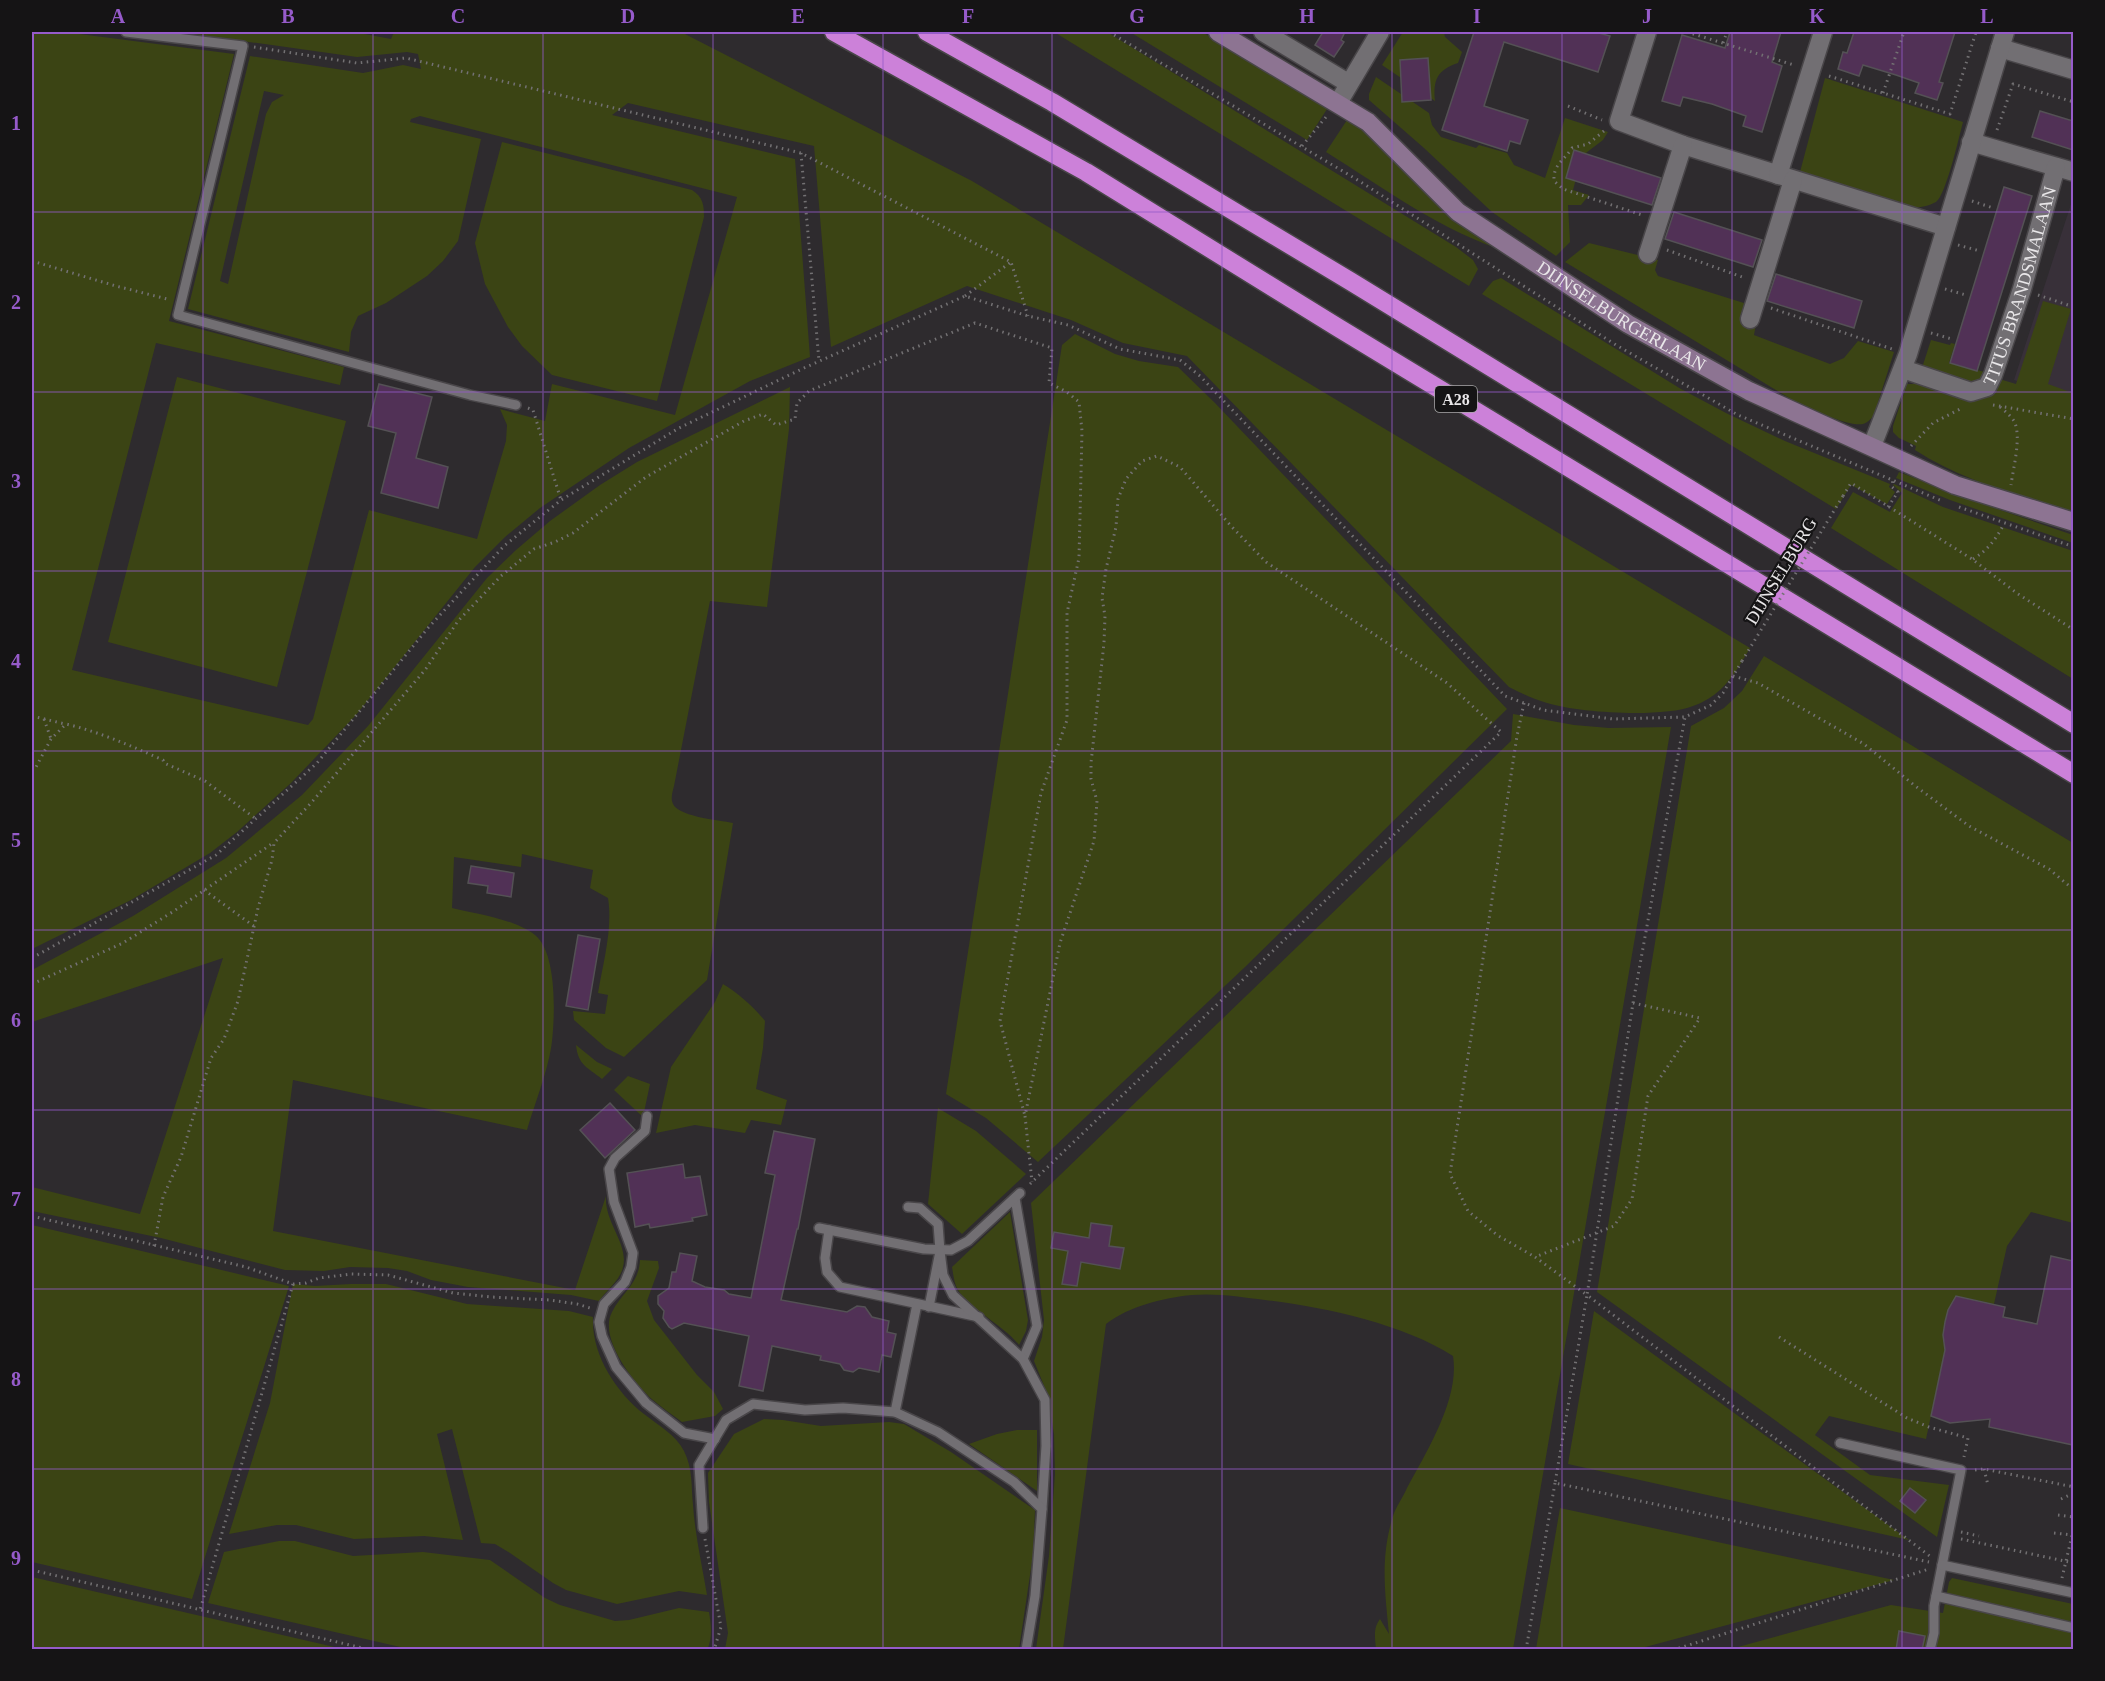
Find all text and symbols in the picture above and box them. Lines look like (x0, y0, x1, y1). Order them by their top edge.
text: A (111, 5, 126, 27)
text: B (281, 5, 295, 27)
text: C (451, 5, 465, 27)
text: D (621, 5, 635, 27)
text: E (791, 5, 805, 27)
text: F (962, 5, 974, 27)
text: G (1129, 5, 1145, 27)
text: H (1299, 5, 1315, 27)
text: I (1473, 5, 1481, 27)
text: J (1642, 5, 1652, 27)
text: K (1809, 5, 1825, 27)
text: L (1980, 5, 1994, 27)
text: 1 (11, 112, 21, 134)
street label: TITUS BRANDSMALAAN (1979, 184, 2060, 389)
street label: DIJNSELBURGERLAAN (1533, 257, 1709, 375)
text: 2 (11, 291, 21, 313)
road number: A28 (1435, 386, 1477, 412)
text: 3 (11, 470, 21, 492)
street label: DIJNSELBURG (1741, 514, 1821, 628)
text: 4 (11, 650, 21, 672)
text: 5 (11, 829, 21, 851)
text: 6 (11, 1009, 21, 1031)
text: 7 (11, 1188, 21, 1210)
text: 8 (11, 1368, 21, 1390)
text: 9 (11, 1547, 21, 1569)

